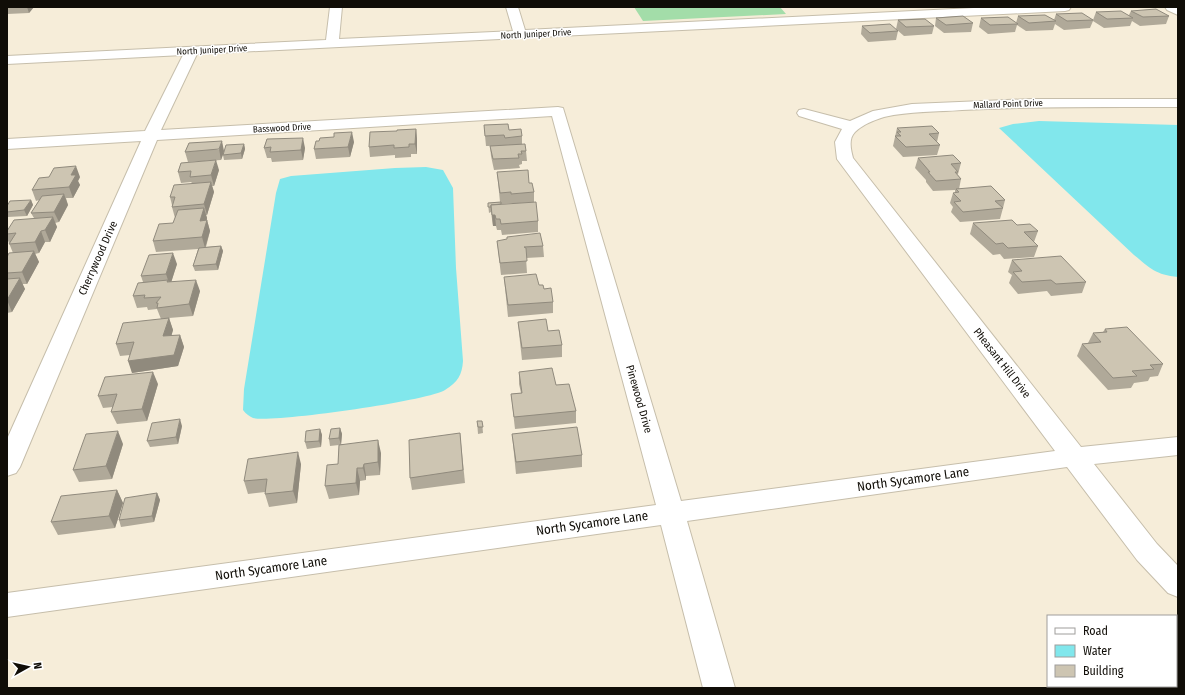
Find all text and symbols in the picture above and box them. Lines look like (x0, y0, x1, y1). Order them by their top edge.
street label: North Juniper Drive (500, 27, 572, 41)
street label: North Juniper Drive (176, 43, 248, 57)
street label: Mallard Point Drive (973, 98, 1044, 110)
street label: Basswood Drive (253, 121, 312, 135)
street label: Cherrywood Drive (76, 219, 120, 297)
street label: Pheasant Hill Drive (971, 325, 1033, 401)
street label: Pinewood Drive (623, 363, 655, 435)
street label: North Sycamore Lane (856, 464, 970, 494)
street label: North Sycamore Lane (535, 508, 649, 538)
street label: North Sycamore Lane (214, 553, 328, 583)
legend (1047, 615, 1177, 687)
text: Road (1083, 624, 1108, 638)
text: Water (1083, 644, 1112, 658)
north arrow (8, 647, 48, 687)
text: N (31, 662, 44, 670)
text: Building (1083, 664, 1124, 678)

